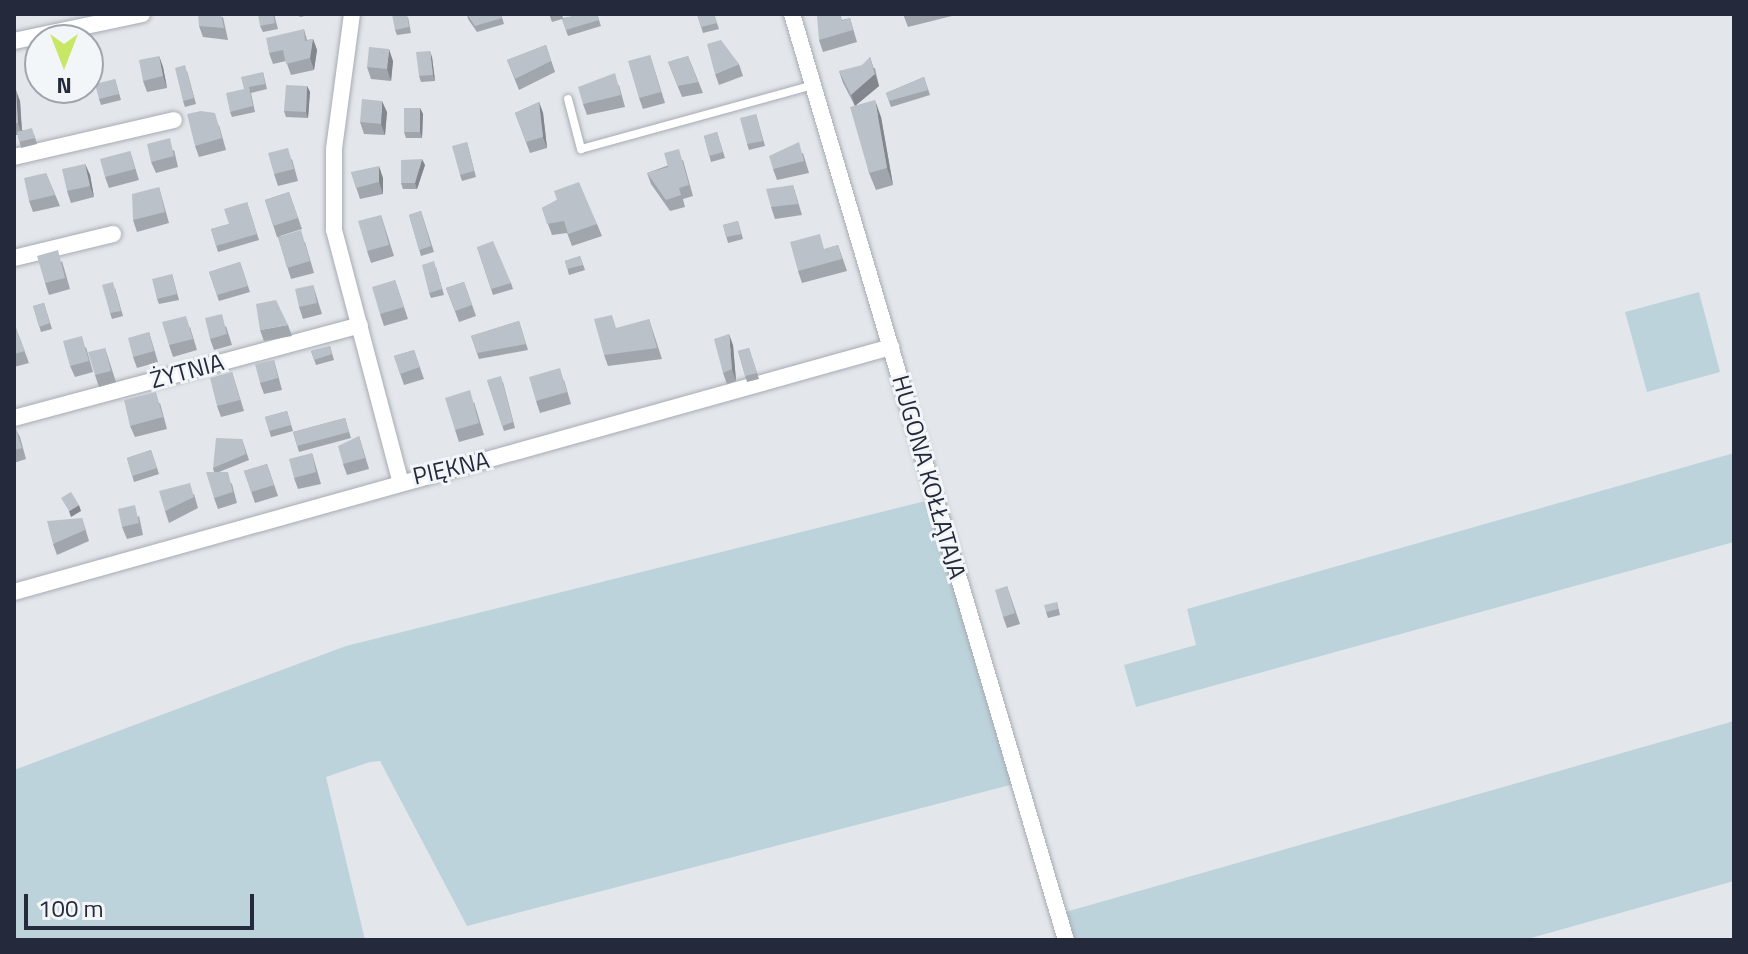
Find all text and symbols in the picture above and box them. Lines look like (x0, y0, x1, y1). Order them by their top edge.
north arrow (24, 24, 104, 104)
text: N (56, 69, 72, 103)
street label: ŻYTNIA (147, 347, 227, 395)
street label: HUGONA KOŁŁĄTAJA (886, 372, 972, 582)
street label: PIĘKNA (410, 445, 492, 491)
scale bar (28, 878, 258, 928)
text: 100 m (38, 890, 104, 926)

